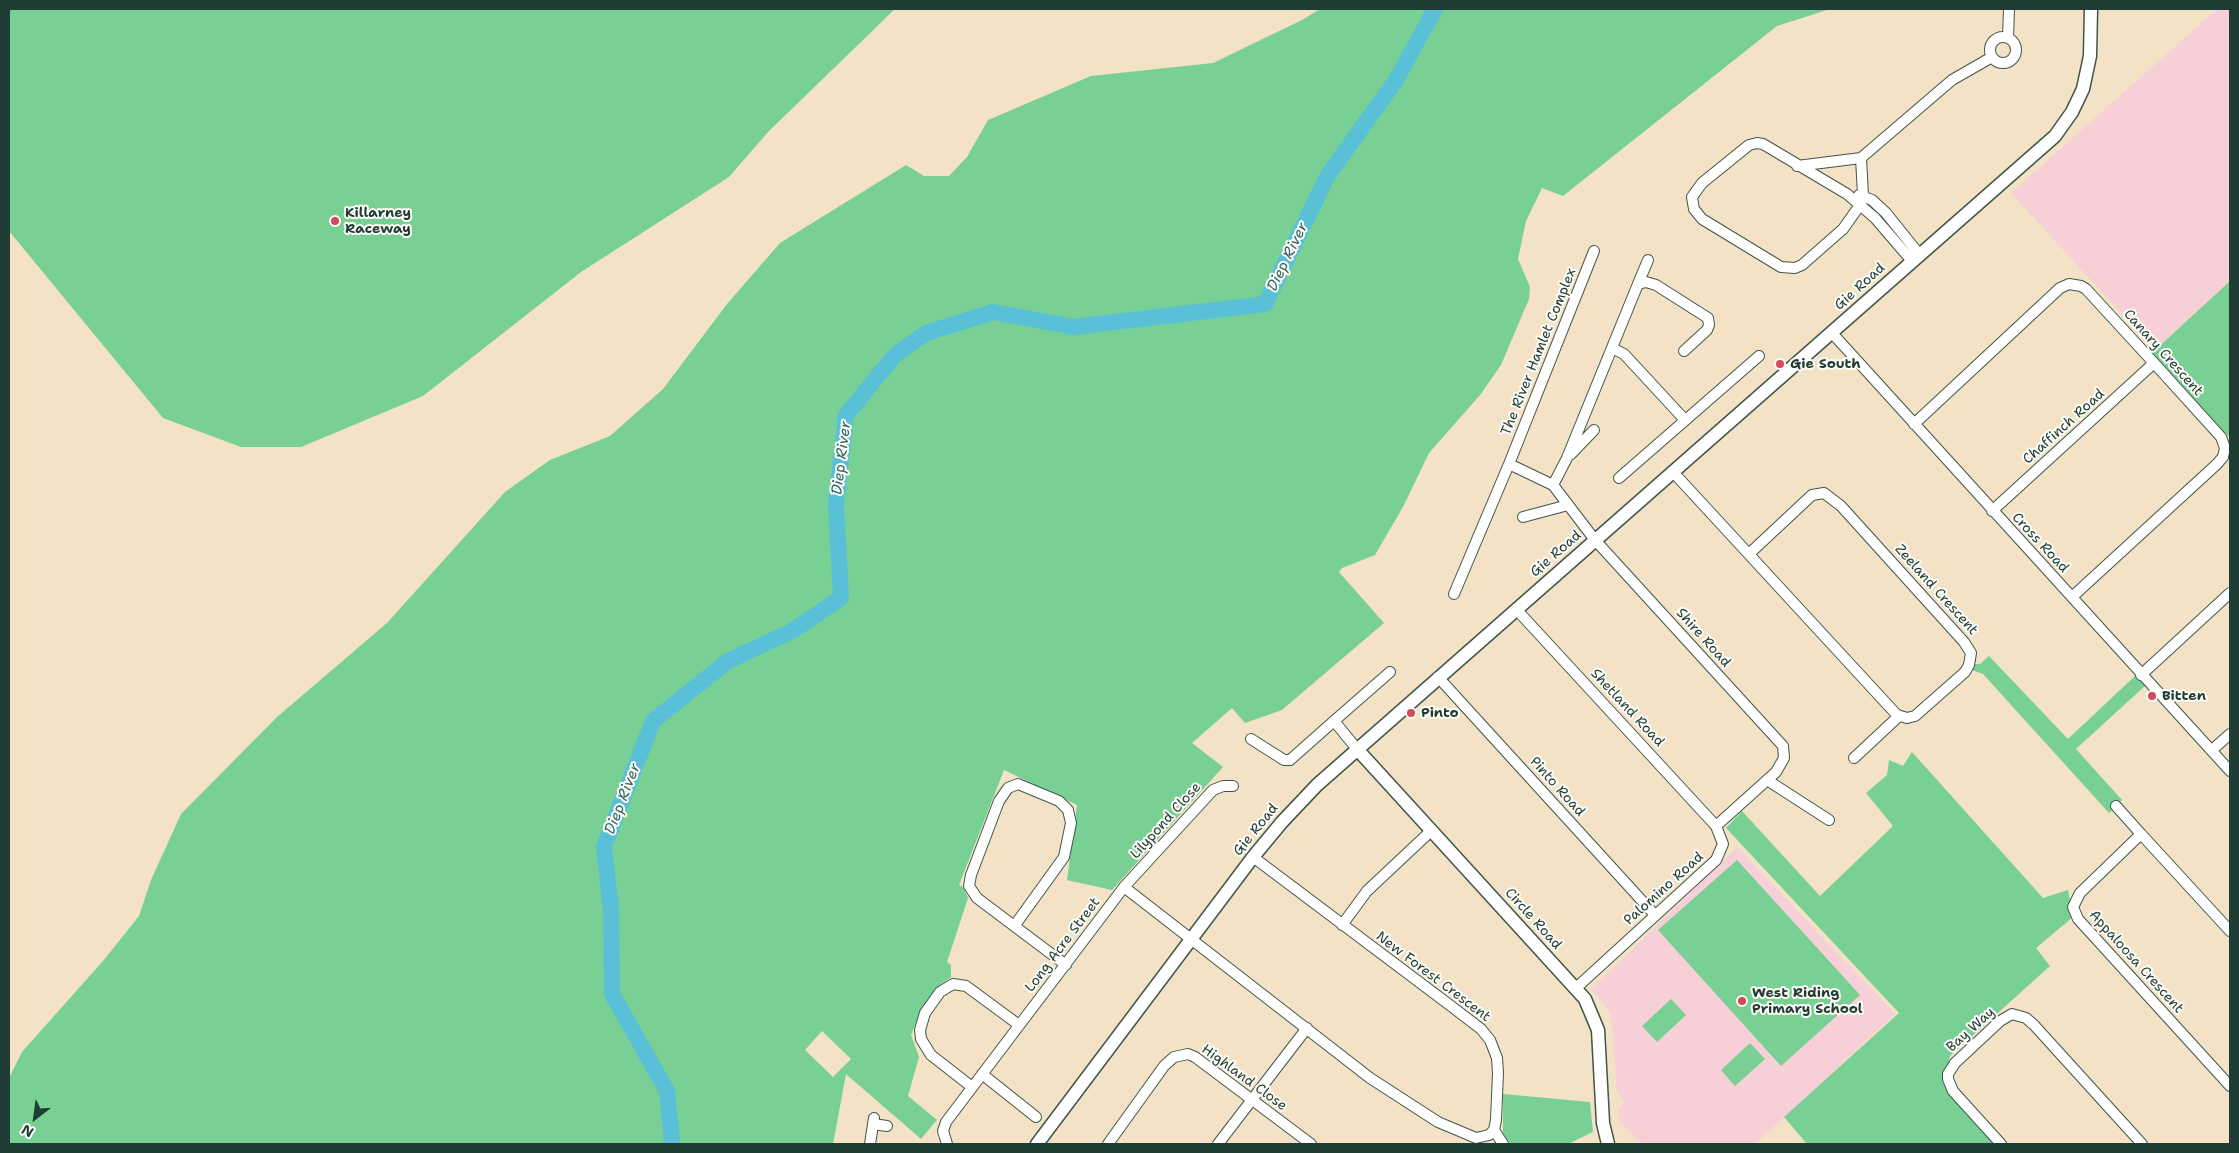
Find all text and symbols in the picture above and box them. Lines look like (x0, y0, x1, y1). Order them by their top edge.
place label: Killarney Raceway (345, 205, 411, 238)
marker: Killarney Raceway (329, 215, 341, 227)
water label: Diep River (1264, 220, 1312, 294)
street label: Gie Road (1831, 260, 1889, 314)
street label: The River Hamlet Complex (1498, 266, 1580, 438)
street label: Canary Crescent (2120, 306, 2206, 400)
place label: Gie South (1790, 356, 1861, 372)
marker: Gie South (1774, 358, 1786, 370)
street label: Chaffinch Road (2020, 386, 2108, 468)
water label: Diep River (829, 420, 855, 496)
street label: Cross Road (2008, 510, 2072, 576)
street label: Gie Road (1527, 527, 1585, 581)
street label: Zeeland Crescent (1891, 541, 1981, 639)
street label: Shire Road (1672, 605, 1734, 671)
street label: Shetland Road (1587, 666, 1667, 750)
place label: Bitten (2162, 688, 2206, 704)
marker: Bitten (2146, 690, 2158, 702)
place label: Pinto (1421, 705, 1459, 721)
marker: Pinto (1405, 707, 1417, 719)
street label: Pinto Road (1526, 754, 1588, 820)
water label: Diep River (601, 761, 645, 837)
street label: Lilypond Close (1127, 779, 1205, 863)
street label: Gie Road (1230, 801, 1282, 859)
street label: Palomino Road (1621, 849, 1707, 929)
street label: Circle Road (1501, 885, 1565, 953)
street label: Long Acre Street (1022, 894, 1104, 996)
street label: Appaloosa Crescent (2085, 907, 2187, 1017)
street label: New Forest Crescent (1372, 928, 1494, 1026)
place label: West Riding Primary School (1752, 985, 1863, 1018)
marker: West Riding Primary School (1736, 995, 1748, 1007)
street label: Bay Way (1944, 1004, 1998, 1056)
street label: Highland Close (1198, 1041, 1290, 1115)
north arrow (10, 1093, 60, 1143)
text: N (18, 1120, 37, 1142)

